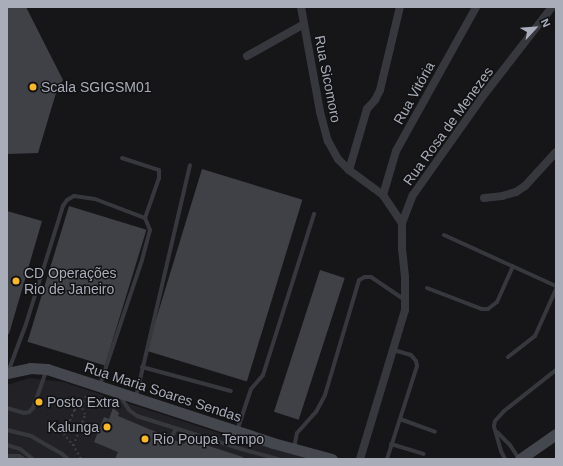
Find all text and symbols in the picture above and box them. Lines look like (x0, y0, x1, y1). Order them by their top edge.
north arrow (515, 8, 555, 48)
text: N (539, 17, 553, 29)
street label: Rua Sicomoro (311, 34, 345, 124)
street label: Rua Vitória (390, 59, 438, 127)
street label: Rua Rosa de Menezes (399, 63, 497, 189)
place label: Scala SGIGSM01 (41, 79, 151, 95)
marker: Scala SGIGSM01 (28, 82, 38, 92)
place label: CD Operações Rio de Janeiro (24, 265, 117, 298)
marker: CD Operações Rio de Janeiro (11, 276, 21, 286)
street label: Rua Maria Soares Sendas (82, 359, 244, 425)
place label: Posto Extra (47, 394, 119, 410)
marker: Posto Extra (34, 397, 44, 407)
place label: Kalunga (48, 419, 99, 435)
marker: Kalunga (102, 422, 112, 432)
place label: Rio Poupa Tempo (153, 431, 264, 447)
marker: Rio Poupa Tempo (140, 434, 150, 444)

